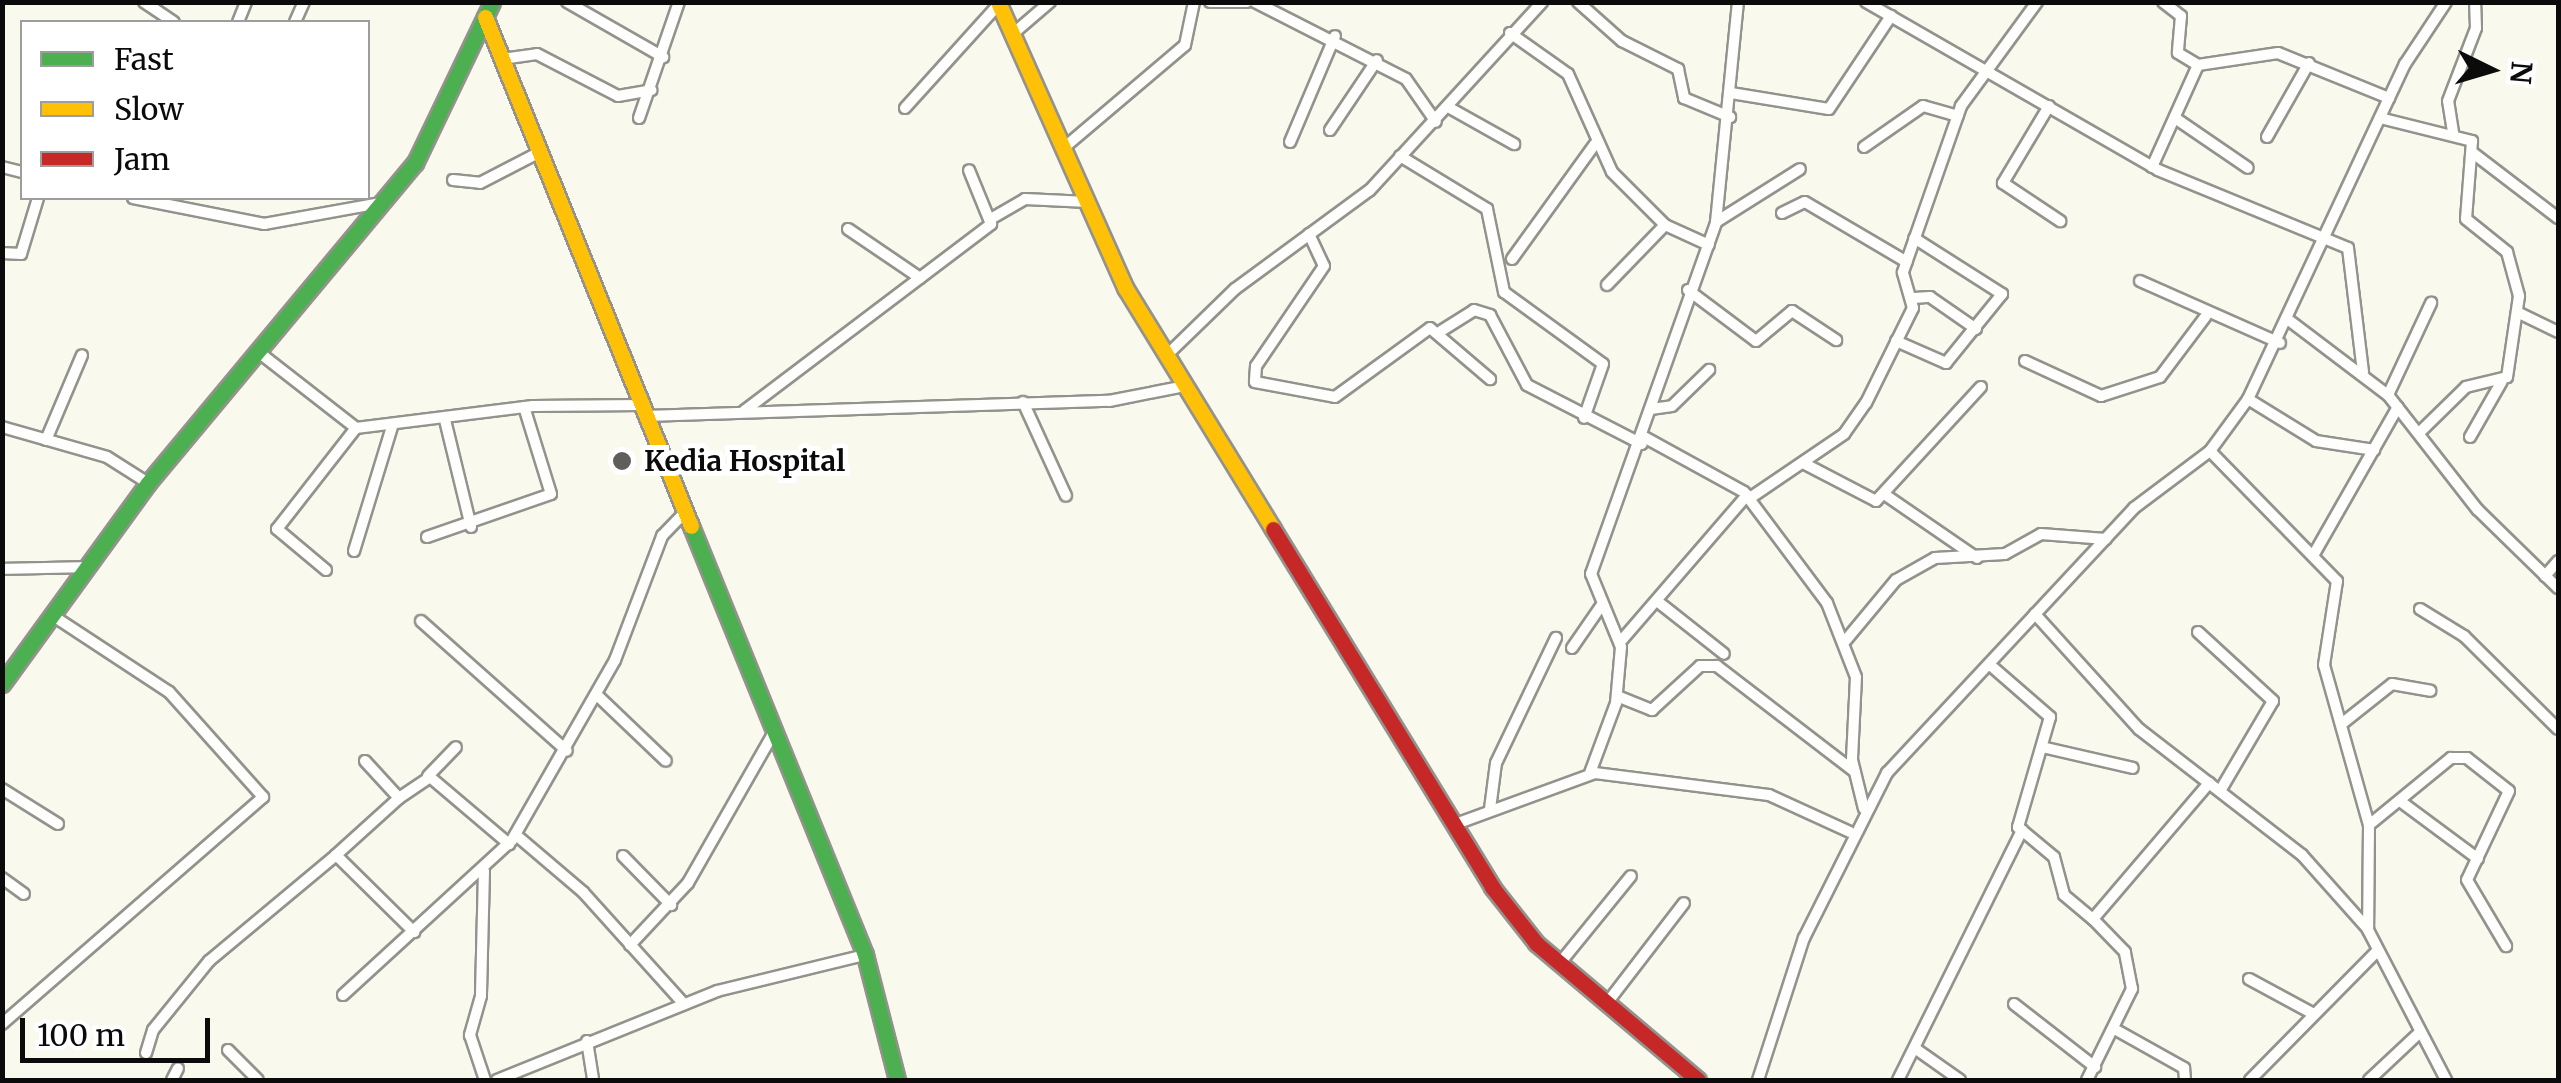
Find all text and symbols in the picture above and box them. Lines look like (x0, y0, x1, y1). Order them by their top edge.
legend (20, 20, 370, 200)
north arrow (2441, 20, 2541, 120)
text: Fast (114, 40, 174, 78)
text: N (2502, 60, 2540, 85)
text: Slow (114, 90, 184, 128)
text: Jam (114, 140, 170, 178)
place label: Kedia Hospital (644, 444, 845, 478)
marker: Kedia Hospital (609, 448, 635, 474)
scale bar (25, 998, 215, 1060)
text: 100 m (37, 1016, 125, 1054)

